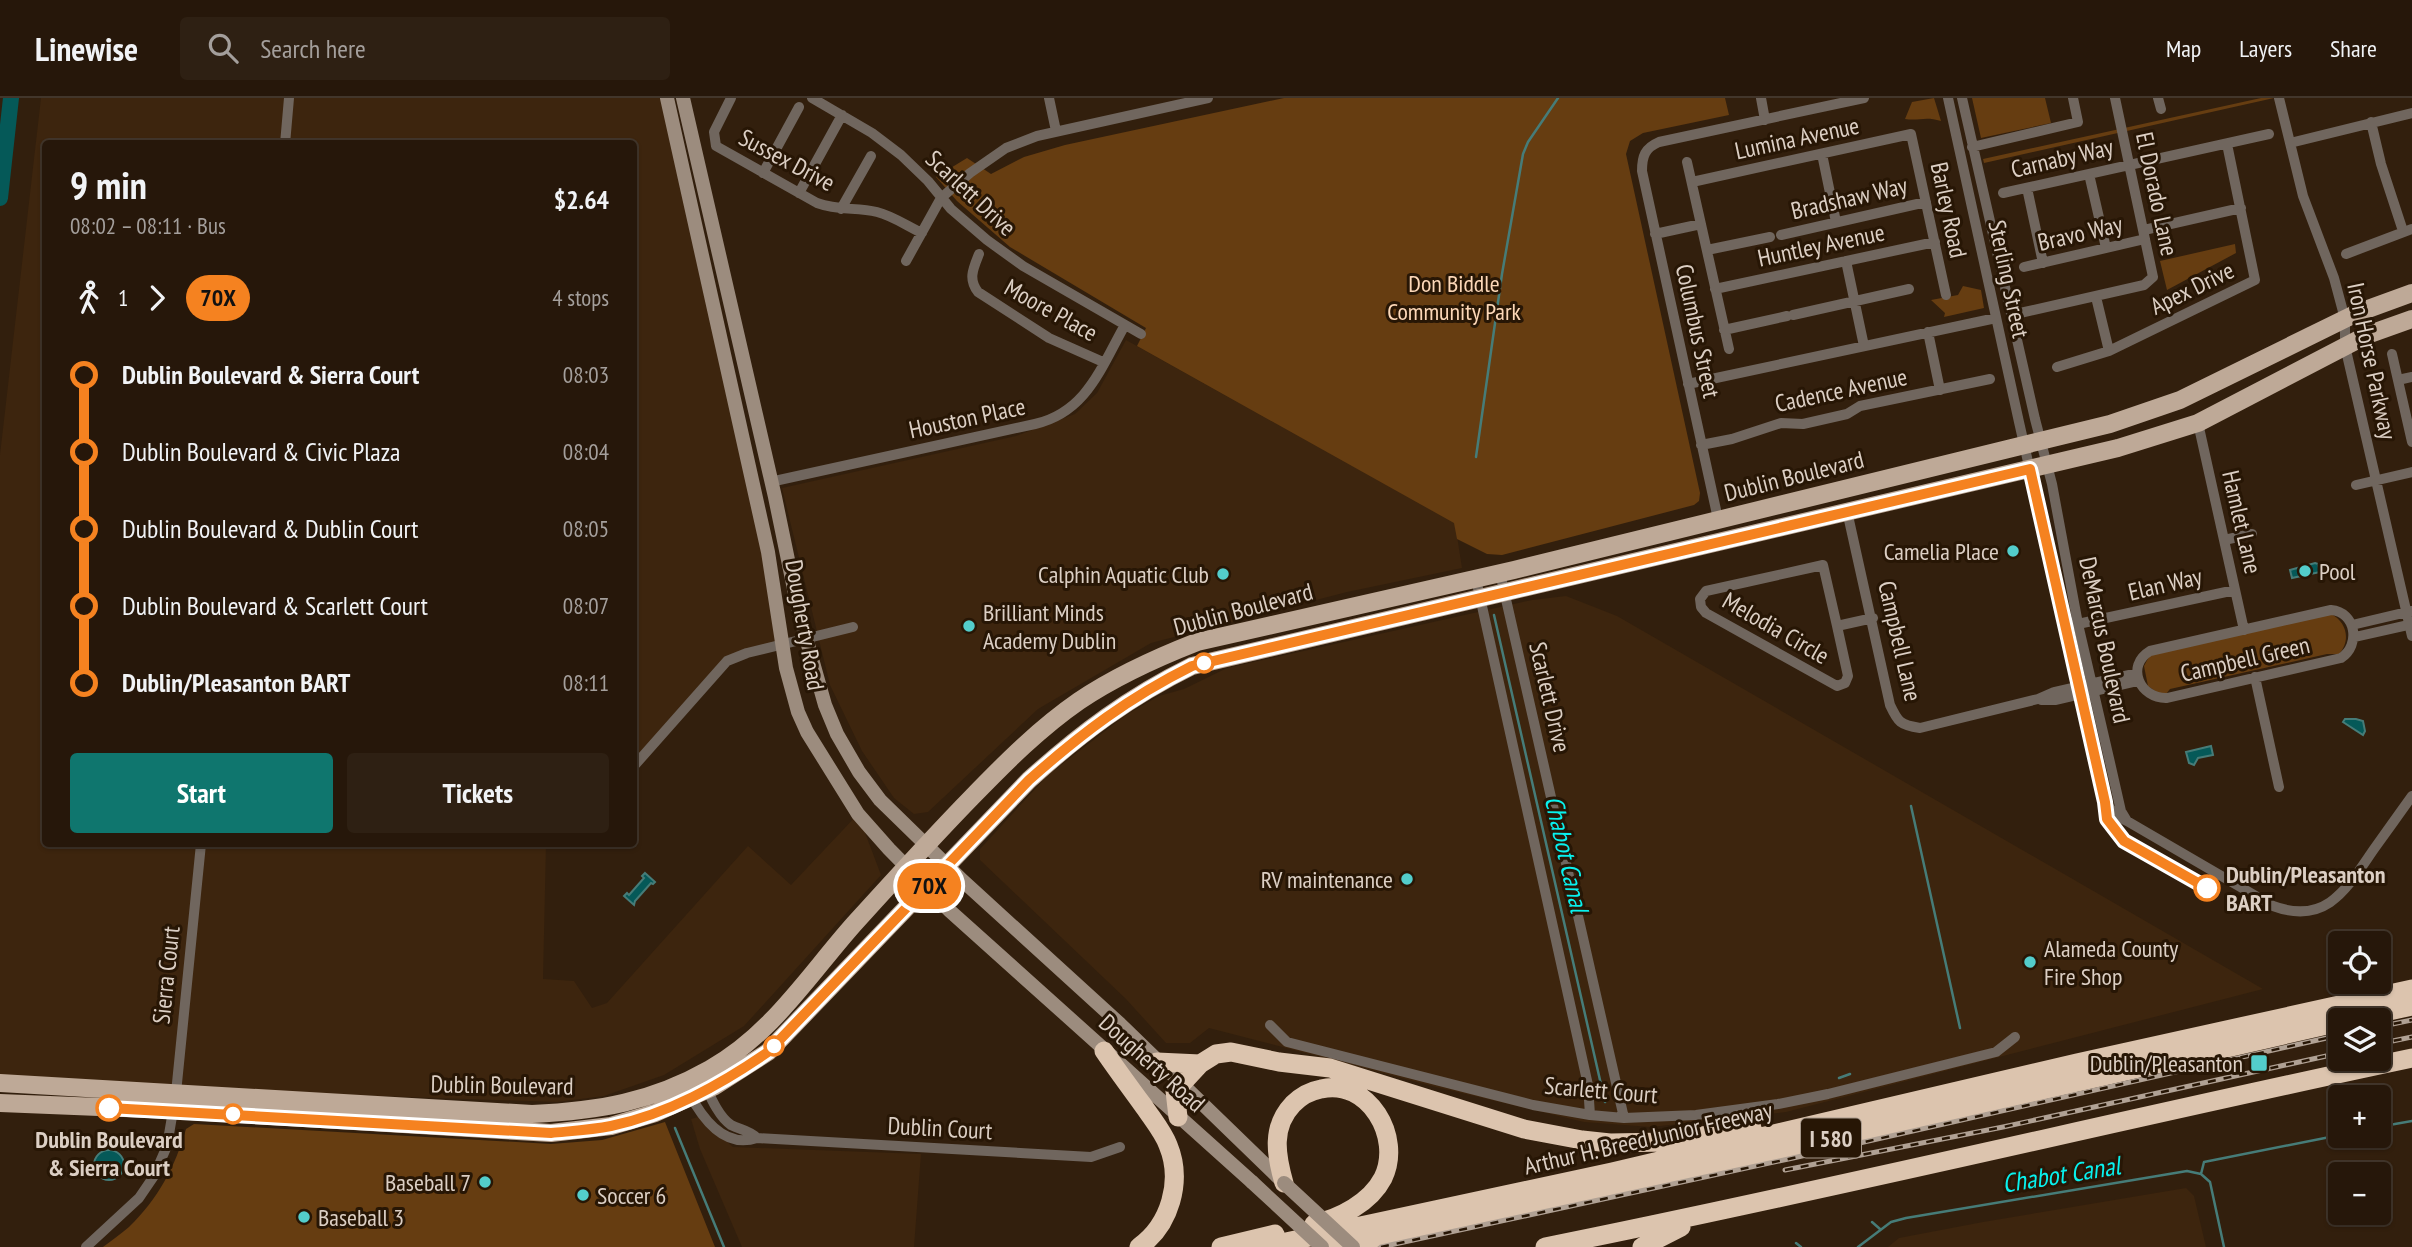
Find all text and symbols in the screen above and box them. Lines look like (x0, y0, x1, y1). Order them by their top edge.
search box (180, 17, 670, 80)
text: Linewise (35, 27, 138, 70)
icon: search (204, 29, 242, 67)
text: Search here (260, 32, 366, 65)
text: Map (2166, 33, 2201, 64)
text: Layers (2239, 33, 2292, 64)
text: Share (2330, 33, 2377, 64)
street label: Lumina Avenue (1732, 110, 1862, 166)
street label: Sussex Drive (734, 122, 840, 198)
street label: El Dorado Lane (2129, 129, 2185, 259)
street label: Carnaby Way (2008, 131, 2116, 185)
street label: Scarlett Drive (919, 143, 1023, 243)
street label: Barley Road (1924, 159, 1974, 261)
text: 9 min (70, 160, 147, 209)
street label: Bradshaw Way (1788, 170, 1910, 226)
text: $2.64 (554, 183, 609, 216)
street label: Bravo Way (2035, 208, 2125, 258)
text: 08:02 – 08:11 · Bus (70, 211, 226, 240)
street label: Huntley Avenue (1755, 216, 1887, 274)
street label: Sterling Street (1981, 217, 2037, 341)
street label: Apex Drive (2145, 254, 2239, 322)
street label: Columbus Street (1669, 261, 1727, 401)
park label: Don Biddle Community Park (1387, 268, 1521, 327)
street label: Moore Place (999, 272, 1103, 348)
icon: walk (70, 279, 108, 317)
icon: forward (138, 279, 176, 317)
street label: Iron Horse Parkway (2340, 280, 2404, 442)
text: 70X (200, 282, 236, 313)
text: 1 (118, 283, 128, 312)
text: 4 stops (552, 283, 609, 312)
text: Dublin Boulevard & Sierra Court (122, 358, 419, 391)
text: 08:03 (563, 360, 609, 389)
street label: Cadence Avenue (1772, 361, 1910, 419)
street label: Houston Place (906, 391, 1028, 445)
text: Dublin Boulevard & Civic Plaza (122, 435, 400, 468)
text: 08:04 (563, 437, 609, 466)
street label: Dublin Boulevard (1721, 444, 1867, 508)
street label: Hamlet Lane (2215, 467, 2269, 577)
text: Dublin Boulevard & Dublin Court (122, 512, 418, 545)
text: 08:05 (563, 514, 609, 543)
place label: Camelia Place (1884, 536, 1999, 567)
marker: Camelia Place (2005, 543, 2021, 559)
street label: DeMarcus Boulevard (2072, 554, 2138, 726)
place label: Pool (2319, 556, 2356, 587)
street label: Dougherty Road (778, 557, 832, 693)
place label: Calphin Aquatic Club (1038, 559, 1209, 590)
street label: Elan Way (2125, 560, 2205, 608)
marker: Pool (2297, 563, 2313, 579)
marker: Calphin Aquatic Club (1215, 566, 1231, 582)
street label: Dublin Boulevard (1170, 576, 1316, 642)
street label: Campbell Lane (1871, 578, 1929, 704)
street label: Melodia Circle (1717, 585, 1835, 671)
text: Dublin Boulevard & Scarlett Court (122, 589, 428, 622)
text: 08:07 (563, 591, 609, 620)
place label: Brilliant Minds Academy Dublin (983, 597, 1116, 656)
marker: Brilliant Minds Academy Dublin (961, 618, 977, 634)
street label: Campbell Green (2177, 629, 2313, 689)
street label: Scarlett Drive (1522, 639, 1578, 755)
unlabelled marker (1194, 653, 1214, 673)
text: Dublin/Pleasanton BART (122, 666, 350, 699)
text: 08:11 (563, 668, 609, 697)
button: Start (70, 753, 333, 833)
button: Tickets (347, 753, 609, 833)
water label: Chabot Canal (1538, 792, 1597, 918)
place label: Dublin/Pleasanton BART (2226, 859, 2386, 918)
line badge: 70X (889, 863, 969, 909)
place label: RV maintenance (1261, 864, 1393, 895)
text: 70X (911, 870, 947, 901)
marker: RV maintenance (1399, 871, 1415, 887)
marker: Dublin/Pleasanton BART (2194, 875, 2220, 901)
street label: Sierra Court (145, 924, 187, 1025)
map controls (2328, 931, 2391, 1225)
button: locate (2328, 931, 2391, 994)
place label: Alameda County Fire Shop (2044, 933, 2178, 992)
marker: Alameda County Fire Shop (2022, 954, 2038, 970)
street label: Dougherty Road (1093, 1007, 1211, 1119)
button: layers (2328, 1008, 2391, 1071)
unlabelled marker (764, 1036, 784, 1056)
place label: Dublin/Pleasanton (2090, 1048, 2243, 1079)
marker: Dublin/Pleasanton (2249, 1053, 2269, 1073)
street label: Dublin Boulevard (430, 1068, 574, 1102)
street label: Scarlett Court (1543, 1070, 1659, 1110)
button: + (2328, 1085, 2391, 1148)
street label: Arthur H. Breed Junior Freeway (1521, 1094, 1775, 1182)
marker: Dublin Boulevard & Sierra Court (96, 1095, 122, 1121)
unlabelled marker (223, 1104, 243, 1124)
street label: Dublin Court (887, 1110, 993, 1146)
road number: I 580 (1801, 1119, 1861, 1158)
place label: Dublin Boulevard & Sierra Court (35, 1124, 183, 1183)
water label: Chabot Canal (2000, 1148, 2125, 1200)
button: − (2328, 1162, 2391, 1225)
place label: Baseball 7 (385, 1167, 471, 1198)
marker: Baseball 7 (477, 1174, 493, 1190)
place label: Soccer 6 (597, 1180, 666, 1211)
marker: Soccer 6 (575, 1187, 591, 1203)
place label: Baseball 3 (318, 1202, 404, 1233)
marker: Baseball 3 (296, 1209, 312, 1225)

